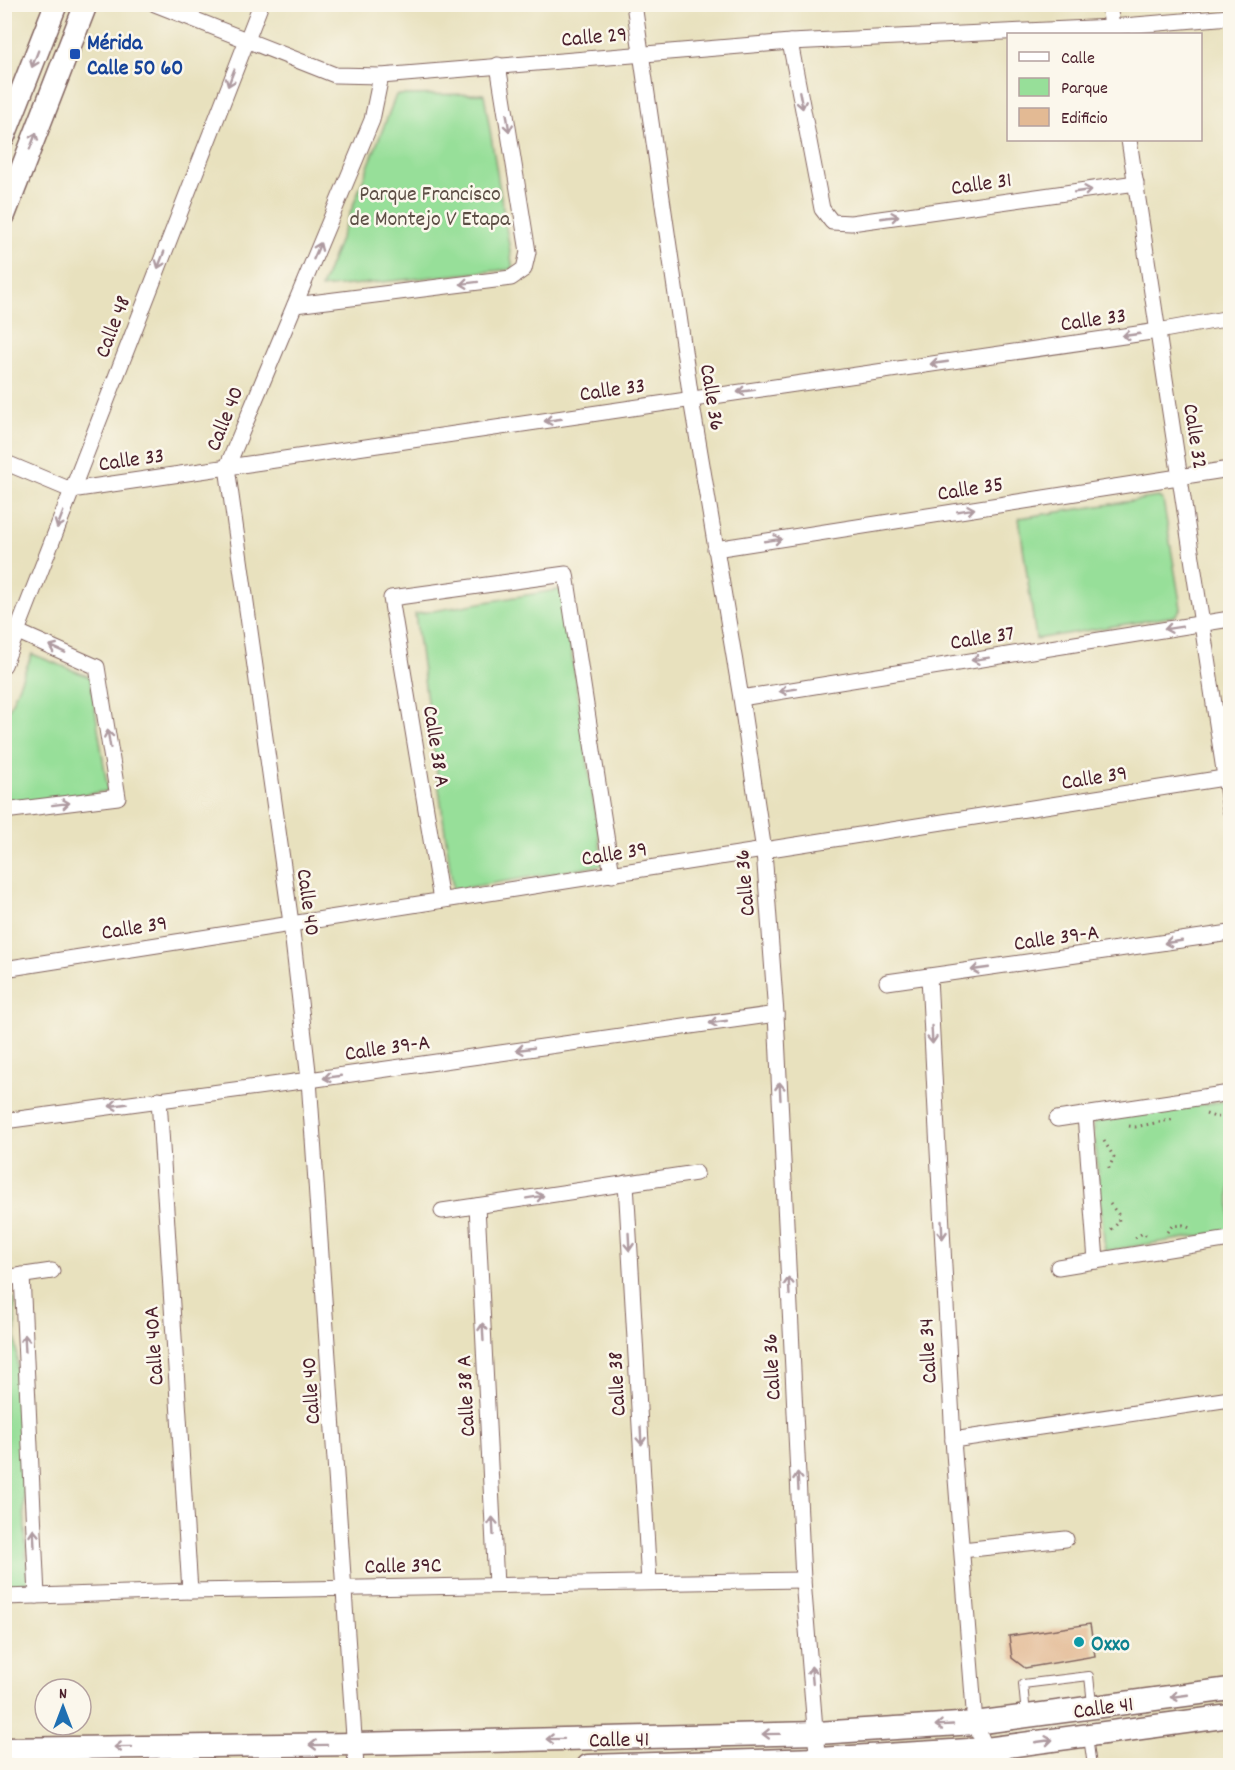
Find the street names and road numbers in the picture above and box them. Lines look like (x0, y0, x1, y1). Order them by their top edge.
street label: Calle 29 (560, 20, 629, 57)
street label: Calle 31 (949, 166, 1014, 205)
street label: Calle 48 (88, 292, 140, 363)
street label: Calle 33 (1059, 302, 1128, 341)
street label: Calle 36 (690, 362, 731, 433)
street label: Calle 33 (578, 372, 647, 411)
street label: Calle 40 (199, 382, 253, 456)
street label: Calle 32 (1173, 402, 1214, 471)
street label: Calle 33 (97, 442, 166, 481)
street label: Calle 35 (935, 470, 1006, 511)
street label: Calle 37 (948, 619, 1017, 660)
street label: Calle 38 A (413, 704, 456, 789)
street label: Calle 39 (1059, 759, 1130, 800)
street label: Calle 39 (579, 835, 650, 876)
street label: Calle 36 (728, 848, 765, 917)
street label: Calle 40 (286, 867, 327, 938)
street label: Calle 39 (99, 909, 170, 950)
street label: Calle 39-A (1012, 918, 1101, 961)
street label: Calle 39-A (343, 1028, 432, 1071)
street label: Calle 40A (137, 1305, 174, 1386)
street label: Calle 34 (912, 1317, 947, 1384)
street label: Calle 36 (756, 1333, 791, 1401)
street label: Calle 38 (601, 1351, 636, 1417)
street label: Calle 38 A (450, 1354, 485, 1438)
street label: Calle 40 (295, 1356, 330, 1426)
street label: Calle 39C (364, 1551, 442, 1584)
street label: Calle 41 (1071, 1690, 1136, 1729)
street label: Calle 41 (589, 1725, 649, 1758)

